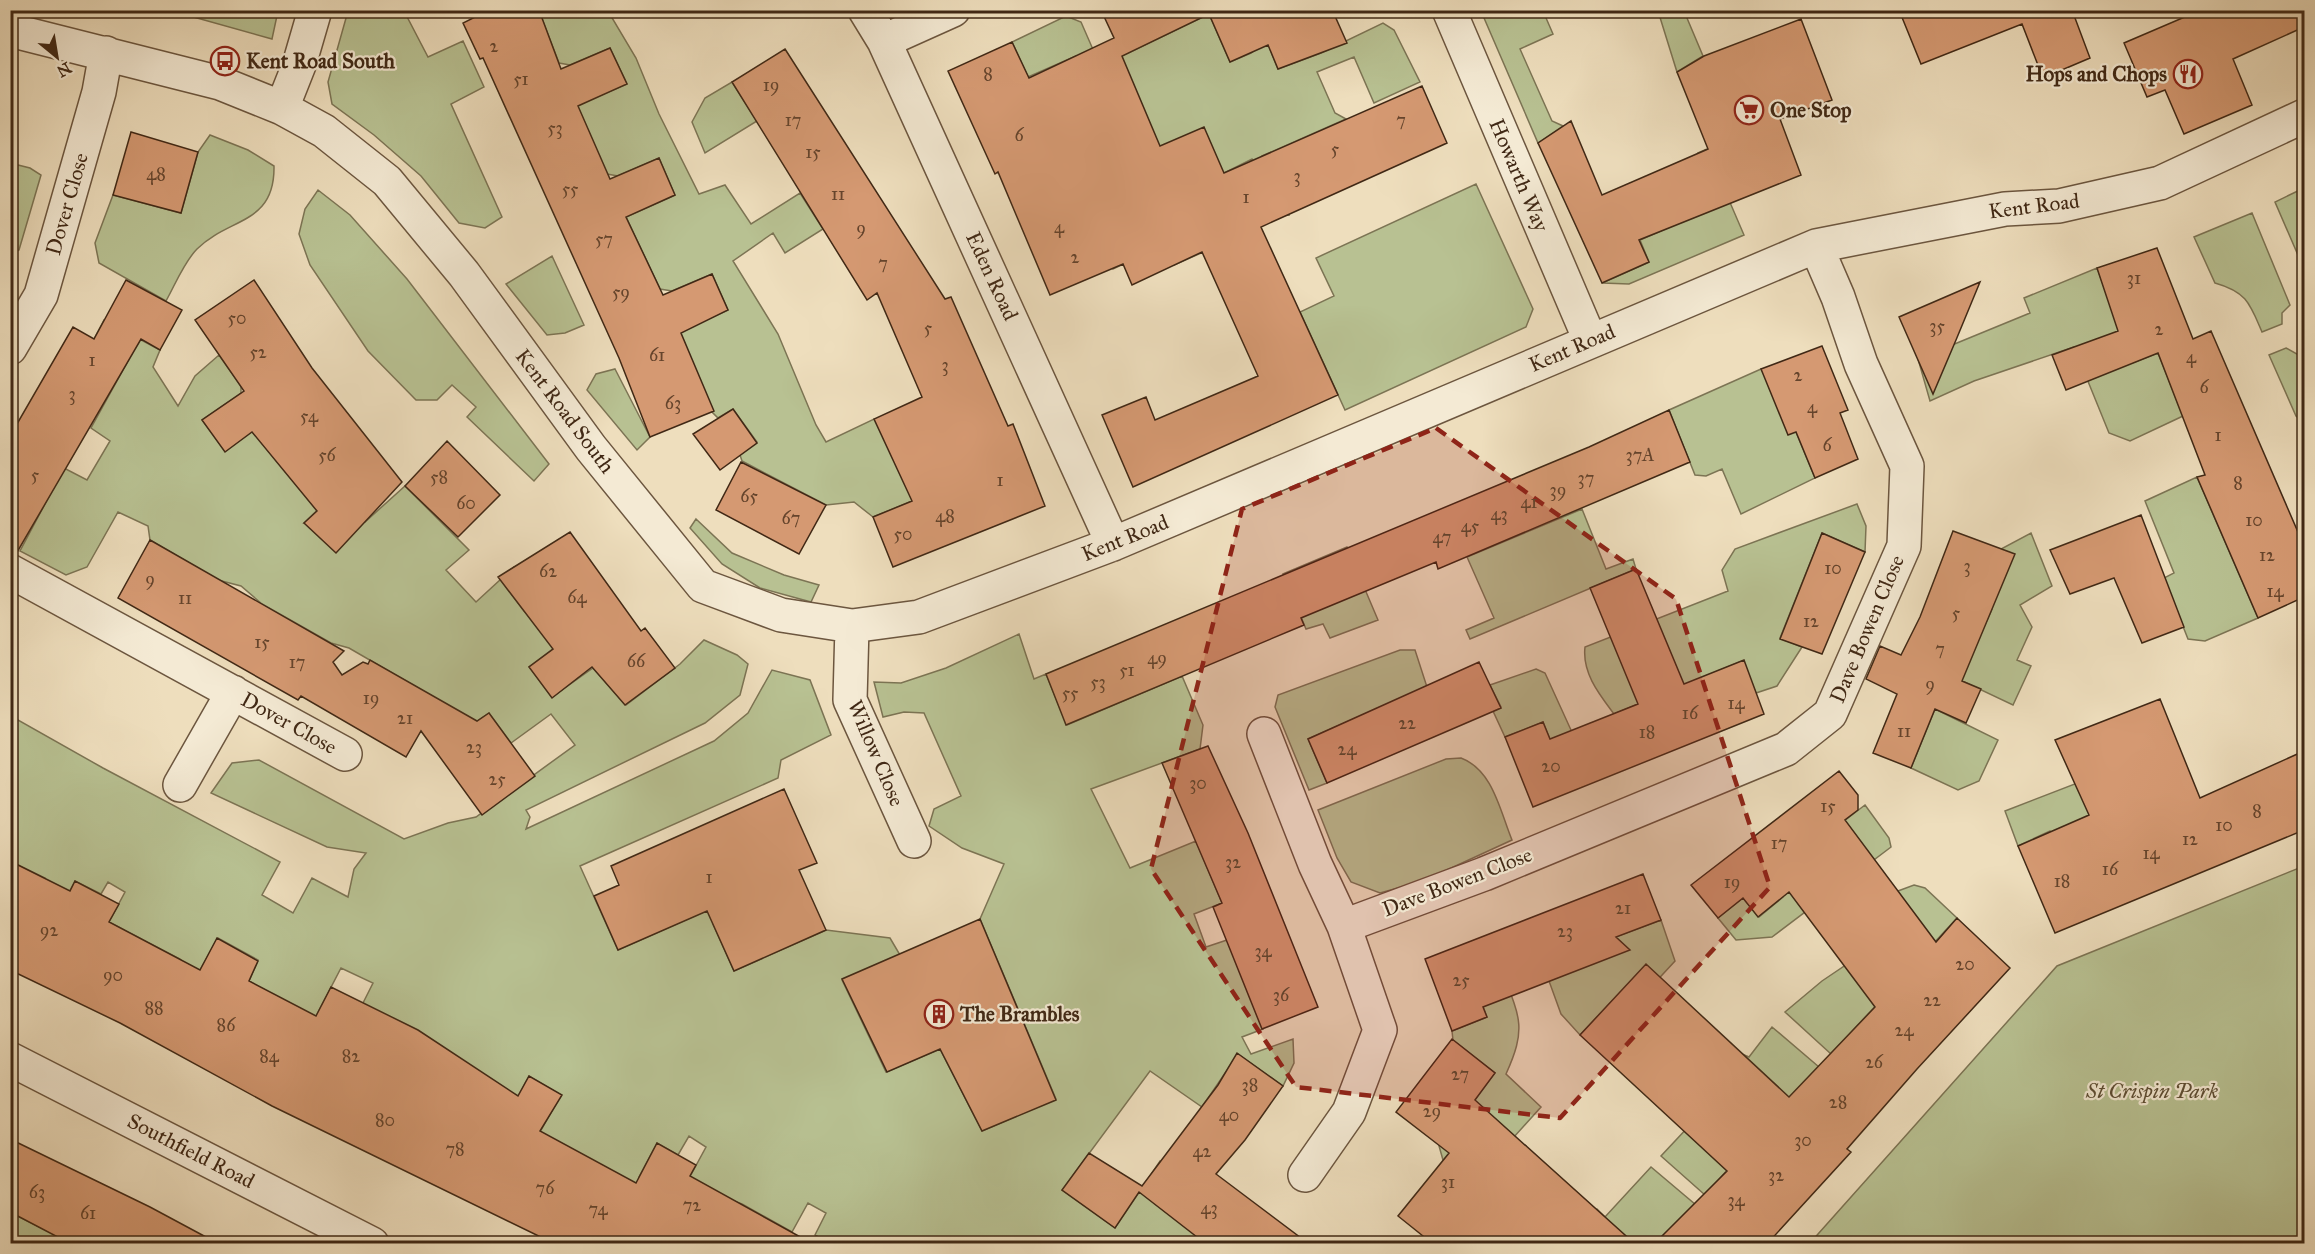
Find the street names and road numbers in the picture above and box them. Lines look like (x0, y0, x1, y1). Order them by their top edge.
street label: Howarth Way (1484, 115, 1555, 236)
street label: Dover Close (40, 150, 94, 258)
street label: Kent Road (1987, 187, 2081, 224)
street label: Eden Road (960, 227, 1024, 325)
street label: Kent Road (1525, 318, 1620, 378)
street label: Kent Road South (510, 344, 620, 479)
street label: Kent Road (1078, 509, 1173, 567)
street label: Dave Bowen Close (1824, 551, 1910, 707)
street label: Dover Close (237, 686, 342, 760)
street label: Willow Close (842, 696, 910, 810)
street label: Dave Bowen Close (1379, 841, 1536, 922)
street label: Southfield Road (123, 1108, 259, 1194)

